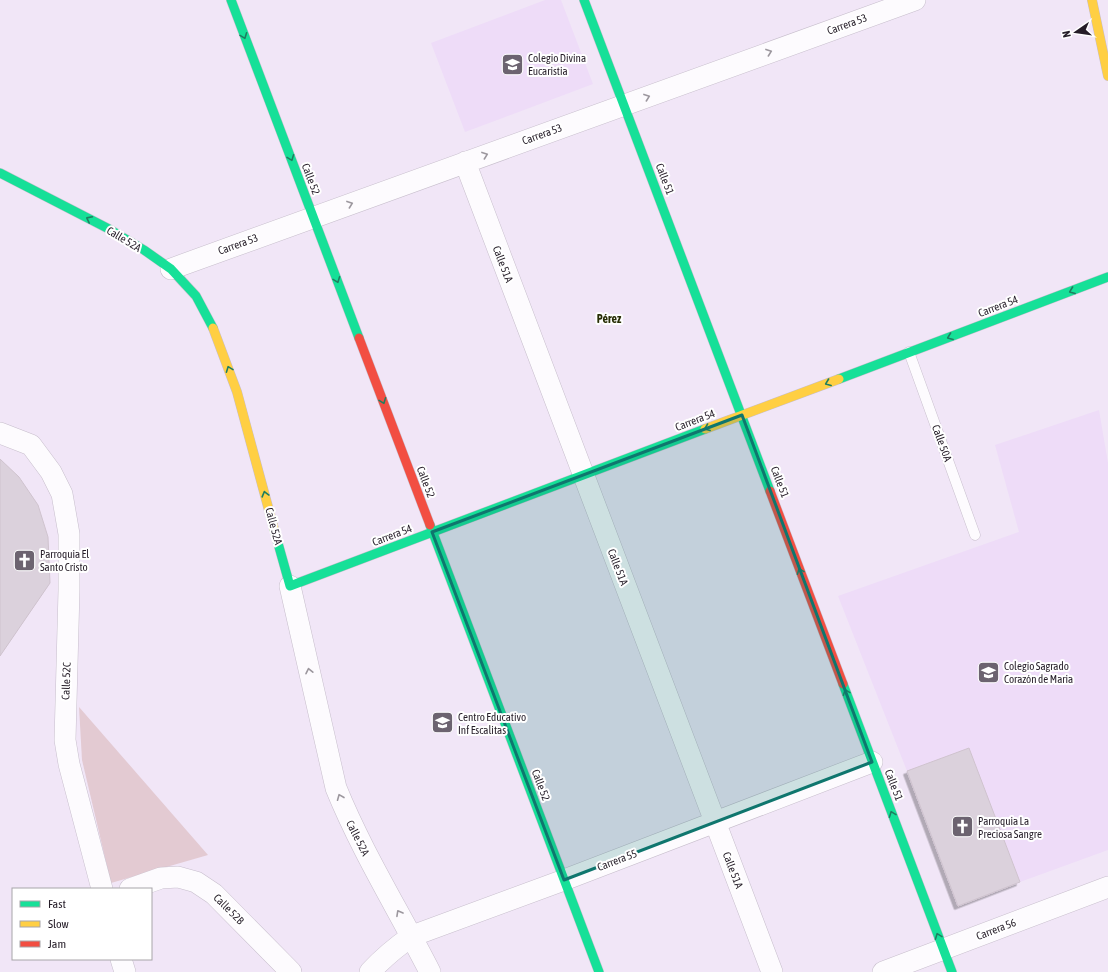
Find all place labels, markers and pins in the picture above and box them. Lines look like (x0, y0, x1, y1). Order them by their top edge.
school or university icon: Colegio Divina Eucaristia (499, 51, 525, 77)
place label: Colegio Divina Eucaristia (528, 52, 586, 77)
church icon: Parroquia El Santo Cristo (11, 547, 37, 573)
place label: Parroquia El Santo Cristo (40, 548, 89, 573)
school or university icon: Colegio Sagrado Corazón de Maria (975, 659, 1001, 685)
place label: Colegio Sagrado Corazón de Maria (1004, 660, 1073, 685)
school or university icon: Centro Educativo Inf Escalitas (430, 710, 456, 736)
place label: Centro Educativo Inf Escalitas (458, 711, 526, 736)
church icon: Parroquia La Preciosa Sangre (950, 814, 976, 840)
place label: Parroquia La Preciosa Sangre (978, 815, 1042, 840)

